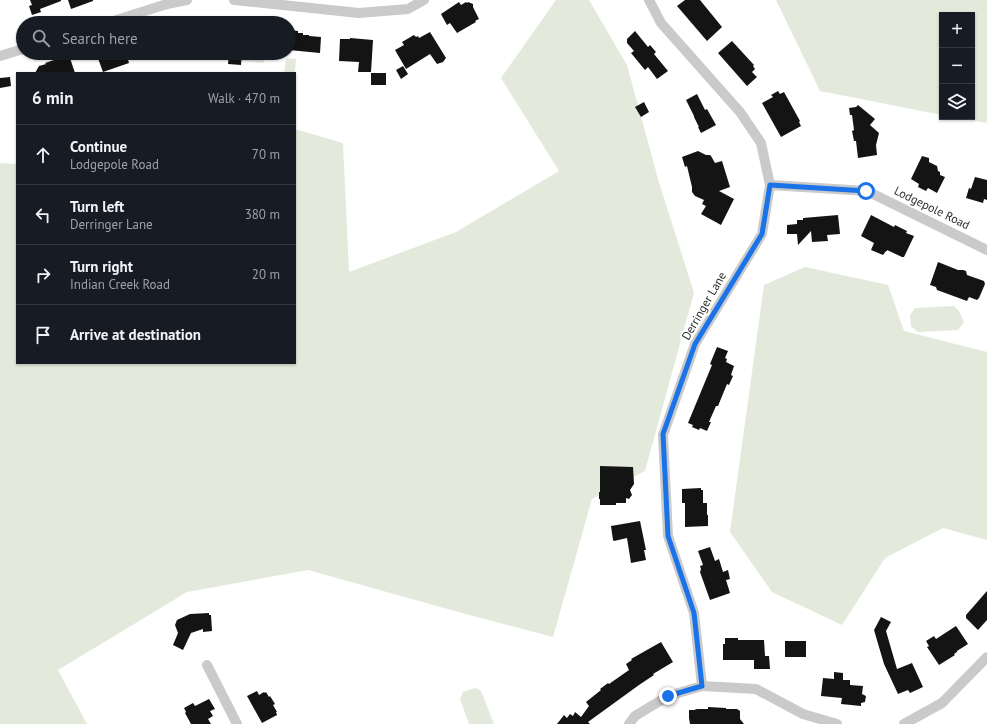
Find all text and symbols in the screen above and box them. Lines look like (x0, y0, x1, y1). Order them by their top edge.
map controls (939, 12, 975, 120)
button: + (939, 12, 975, 48)
search box (16, 16, 296, 60)
icon: search (30, 27, 52, 49)
text: Search here (62, 29, 138, 48)
button: − (939, 48, 975, 84)
button: layers (939, 84, 975, 120)
text: 6 min (32, 87, 73, 109)
text: Walk · 470 m (208, 90, 280, 107)
text: Continue (70, 137, 127, 156)
icon: ahead (32, 144, 54, 166)
text: 70 m (252, 146, 280, 163)
text: Lodgepole Road (70, 156, 159, 173)
route start (857, 182, 875, 200)
street label: Lodgepole Road (892, 183, 972, 232)
text: Turn left (70, 197, 124, 216)
icon: left (32, 204, 54, 226)
text: 380 m (245, 206, 280, 223)
text: Derringer Lane (70, 216, 153, 233)
text: Turn right (70, 257, 133, 276)
icon: right (32, 264, 54, 286)
text: 20 m (252, 266, 280, 283)
street label: Derringer Lane (678, 269, 729, 343)
text: Indian Creek Road (70, 276, 170, 293)
icon: arrive (32, 324, 54, 346)
text: Arrive at destination (70, 325, 201, 344)
route end (659, 687, 677, 705)

